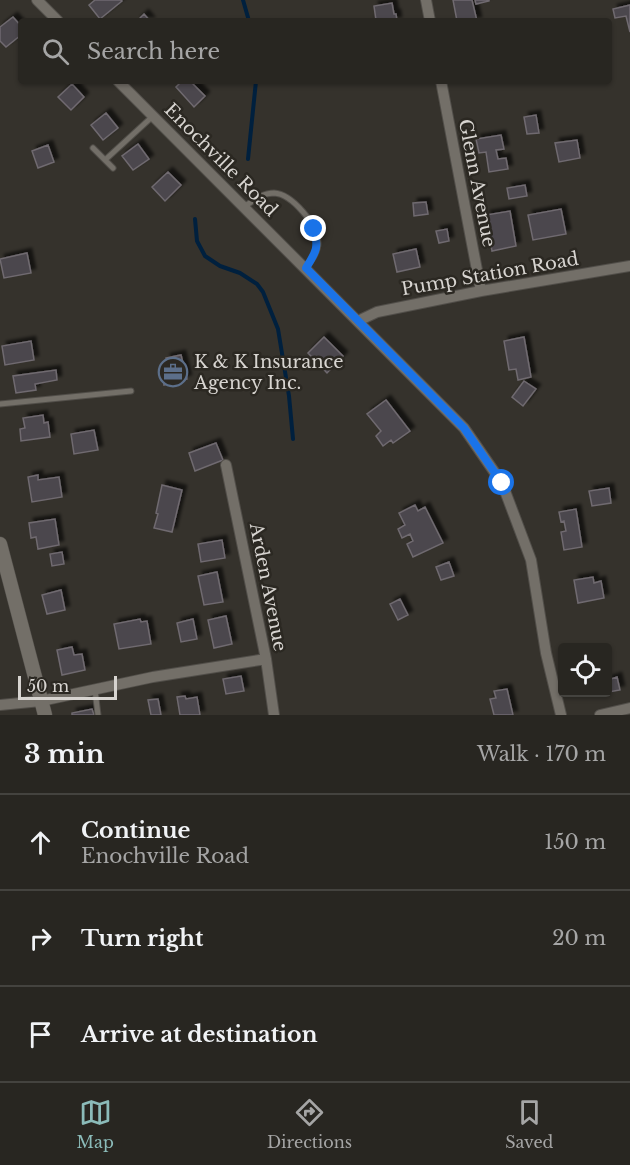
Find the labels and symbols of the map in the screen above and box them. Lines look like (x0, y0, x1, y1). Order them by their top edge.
street label: Enochville Road (160, 99, 282, 221)
street label: Glenn Avenue (454, 117, 500, 249)
route end (300, 215, 326, 241)
street label: Pump Station Road (400, 248, 580, 300)
place label: K & K Insurance Agency Inc. (193, 351, 344, 394)
office icon: K & K Insurance Agency Inc. (157, 356, 189, 388)
route start (488, 469, 514, 495)
street label: Arden Avenue (245, 520, 291, 653)
scale bar (18, 673, 117, 700)

